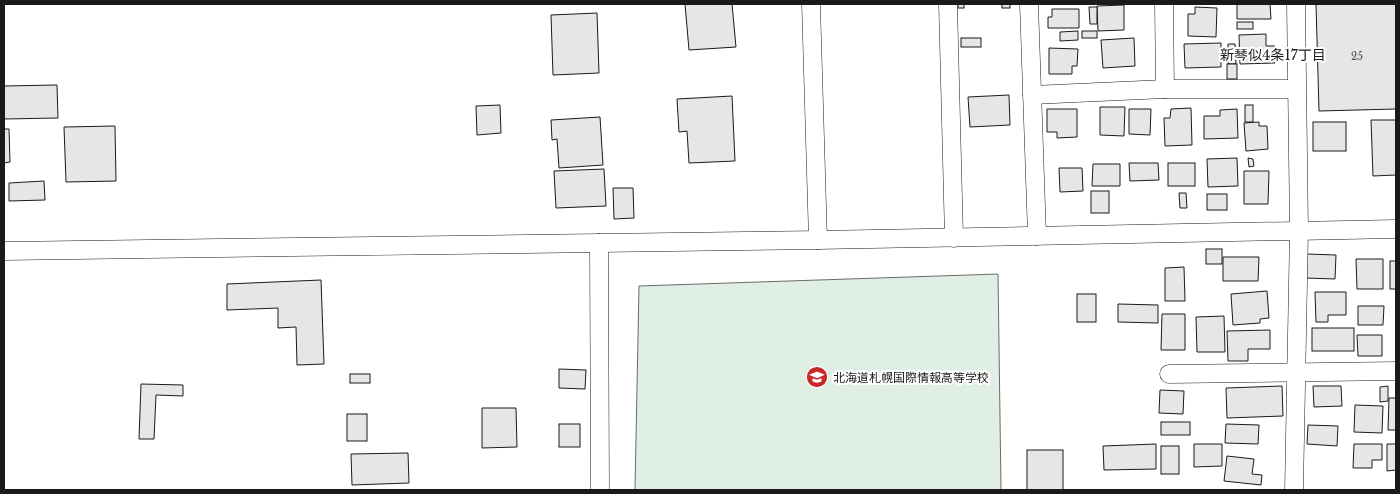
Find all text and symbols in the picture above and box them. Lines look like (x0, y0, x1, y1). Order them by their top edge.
district label: 新琴似4条17丁目 (1220, 46, 1326, 64)
house number: 25 (1351, 50, 1363, 63)
school or university icon: 北海道札幌国際情報高等学校 (805, 365, 829, 389)
place label: 北海道札幌国際情報高等学校 (833, 370, 989, 385)

